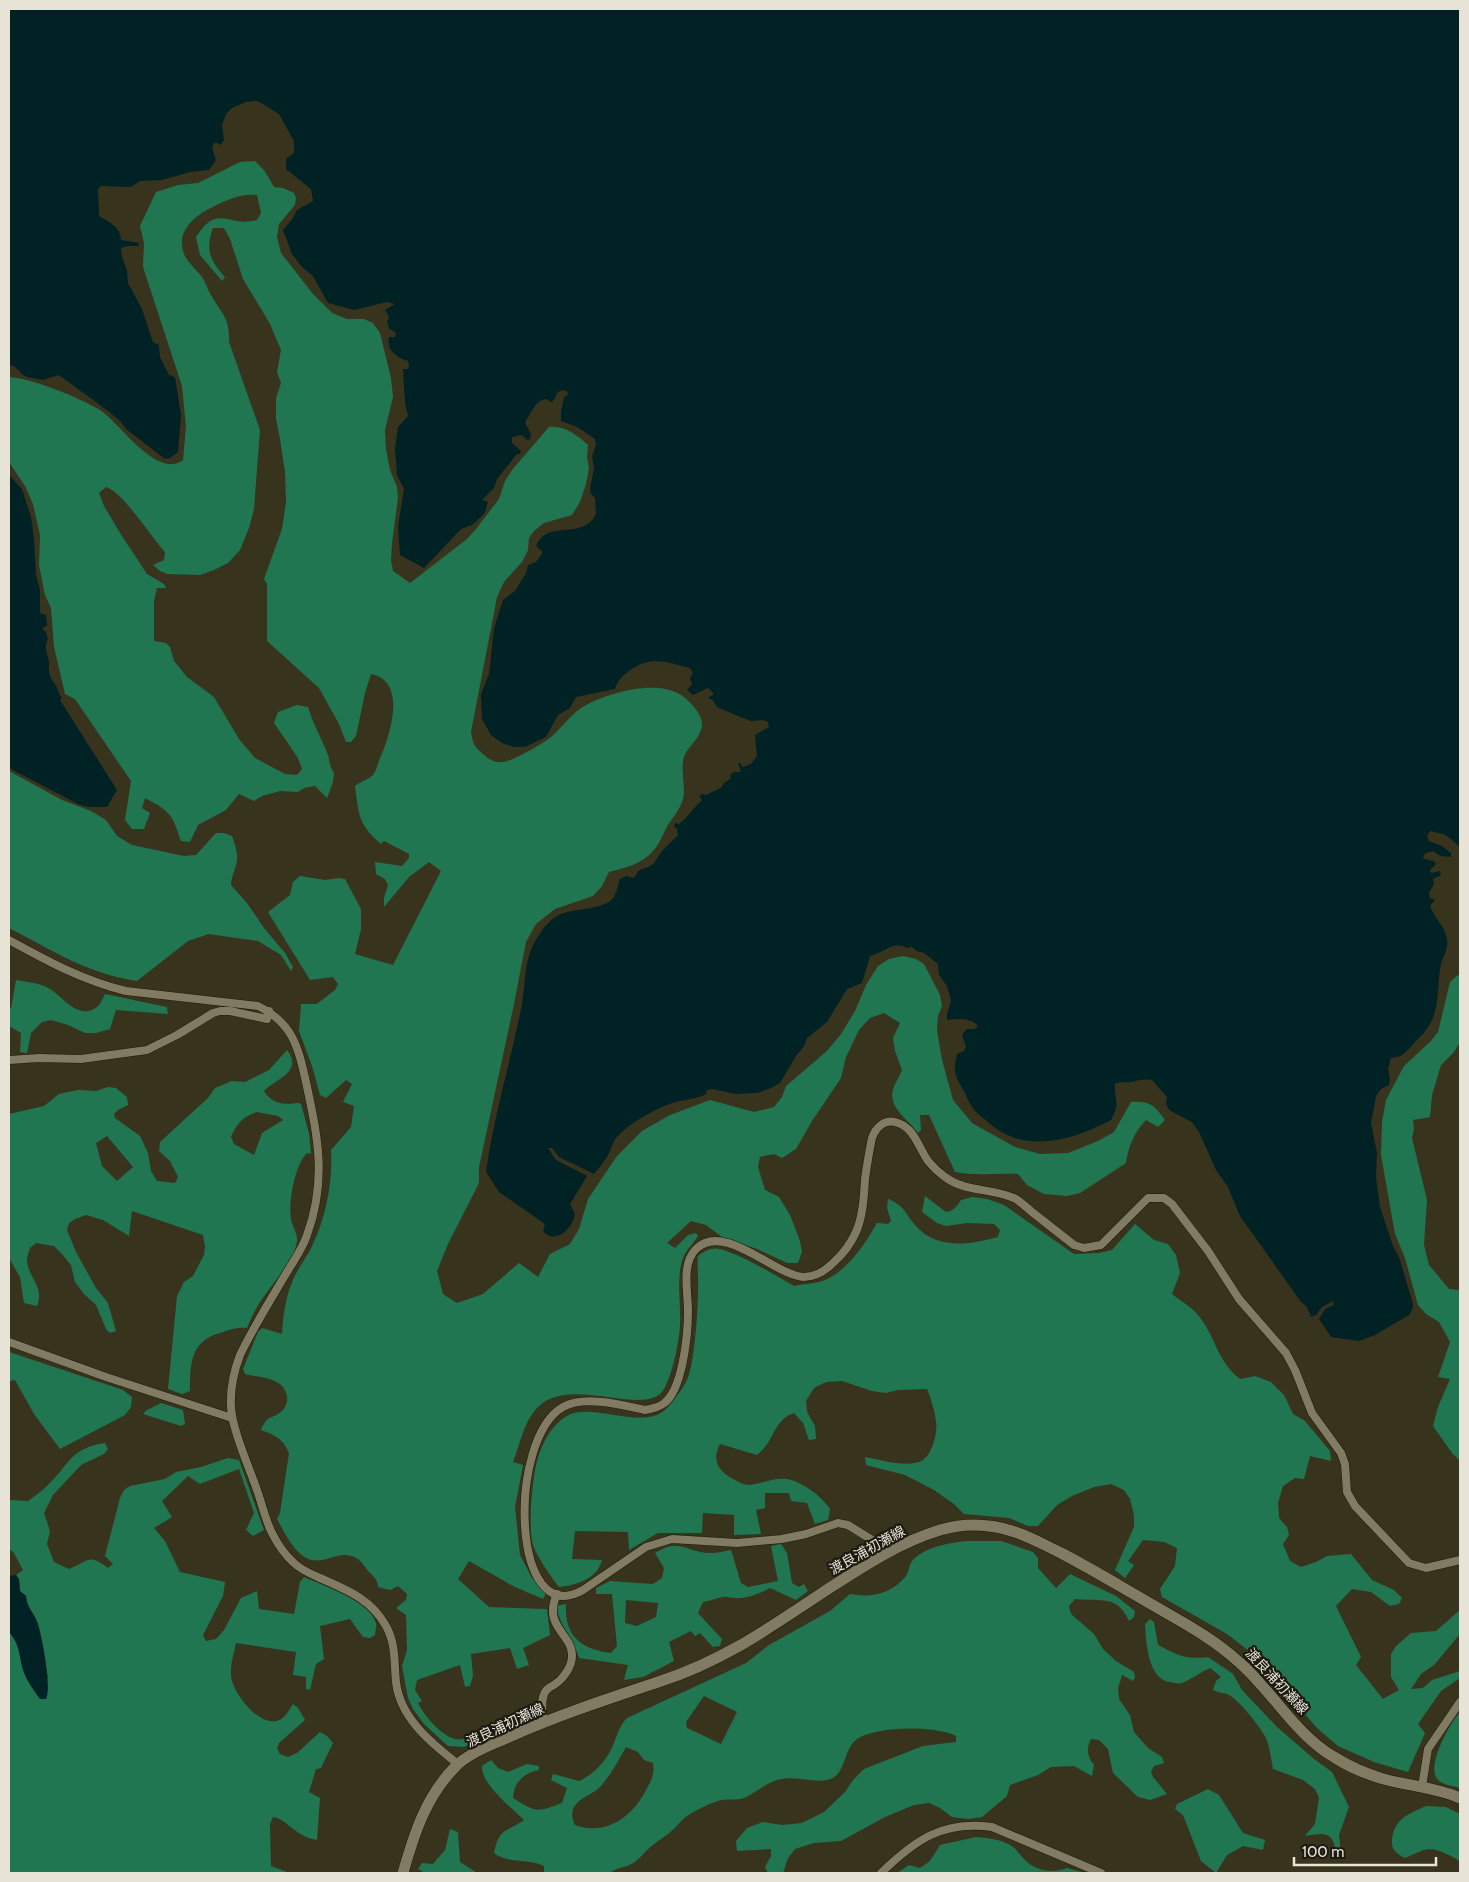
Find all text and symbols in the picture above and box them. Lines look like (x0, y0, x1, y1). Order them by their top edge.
street label: 渡良浦初瀬線 (826, 1522, 908, 1578)
street label: 渡良浦初瀬線 (1242, 1644, 1312, 1718)
street label: 渡良浦初瀬線 (463, 1699, 547, 1751)
scale bar (1294, 1834, 1436, 1866)
text: 100 m (1302, 1843, 1344, 1861)

